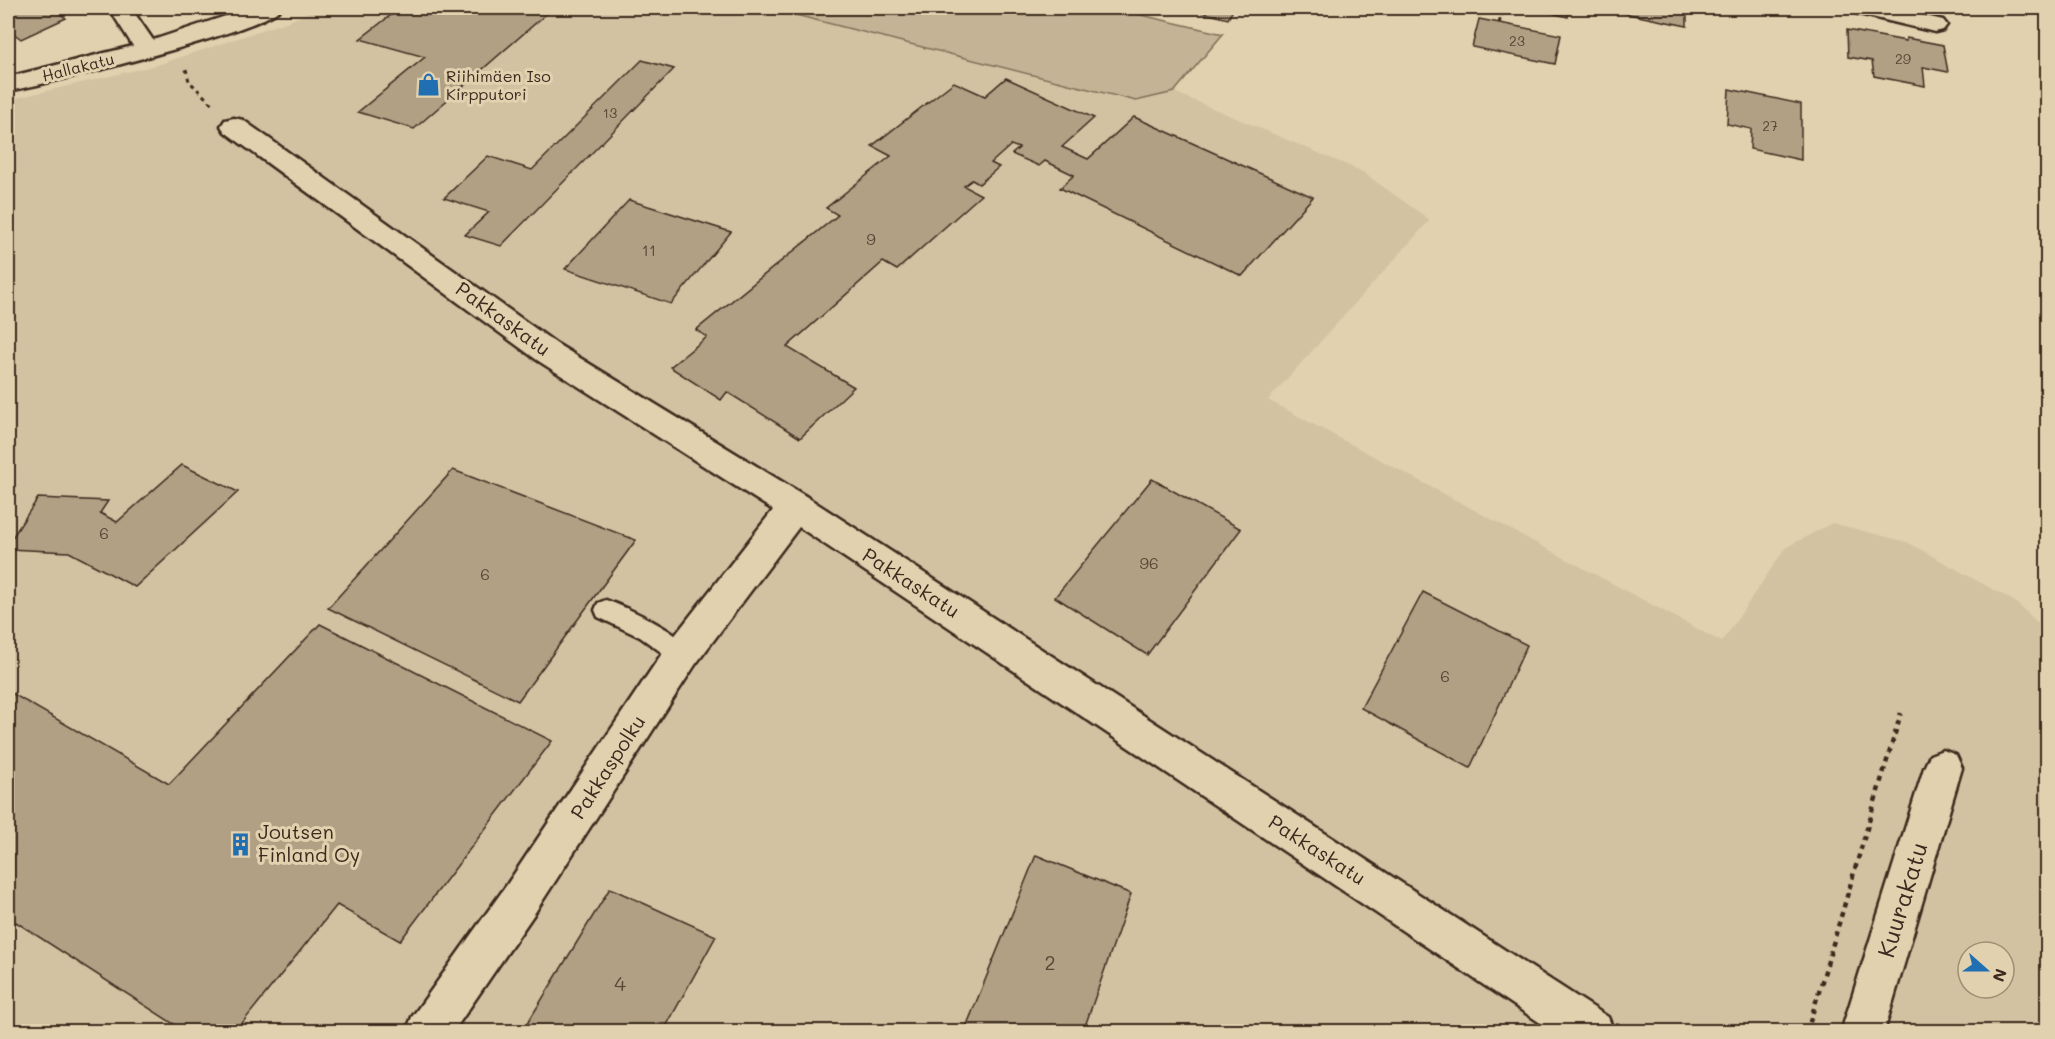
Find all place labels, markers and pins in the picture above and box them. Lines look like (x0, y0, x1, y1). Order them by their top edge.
place label: Riihimäen Iso Kirpputori (446, 65, 551, 104)
shop icon: Riihimäen Iso Kirpputori (415, 72, 441, 98)
place label: Joutsen Finland Oy (258, 818, 360, 867)
building icon: Joutsen Finland Oy (227, 831, 253, 857)

